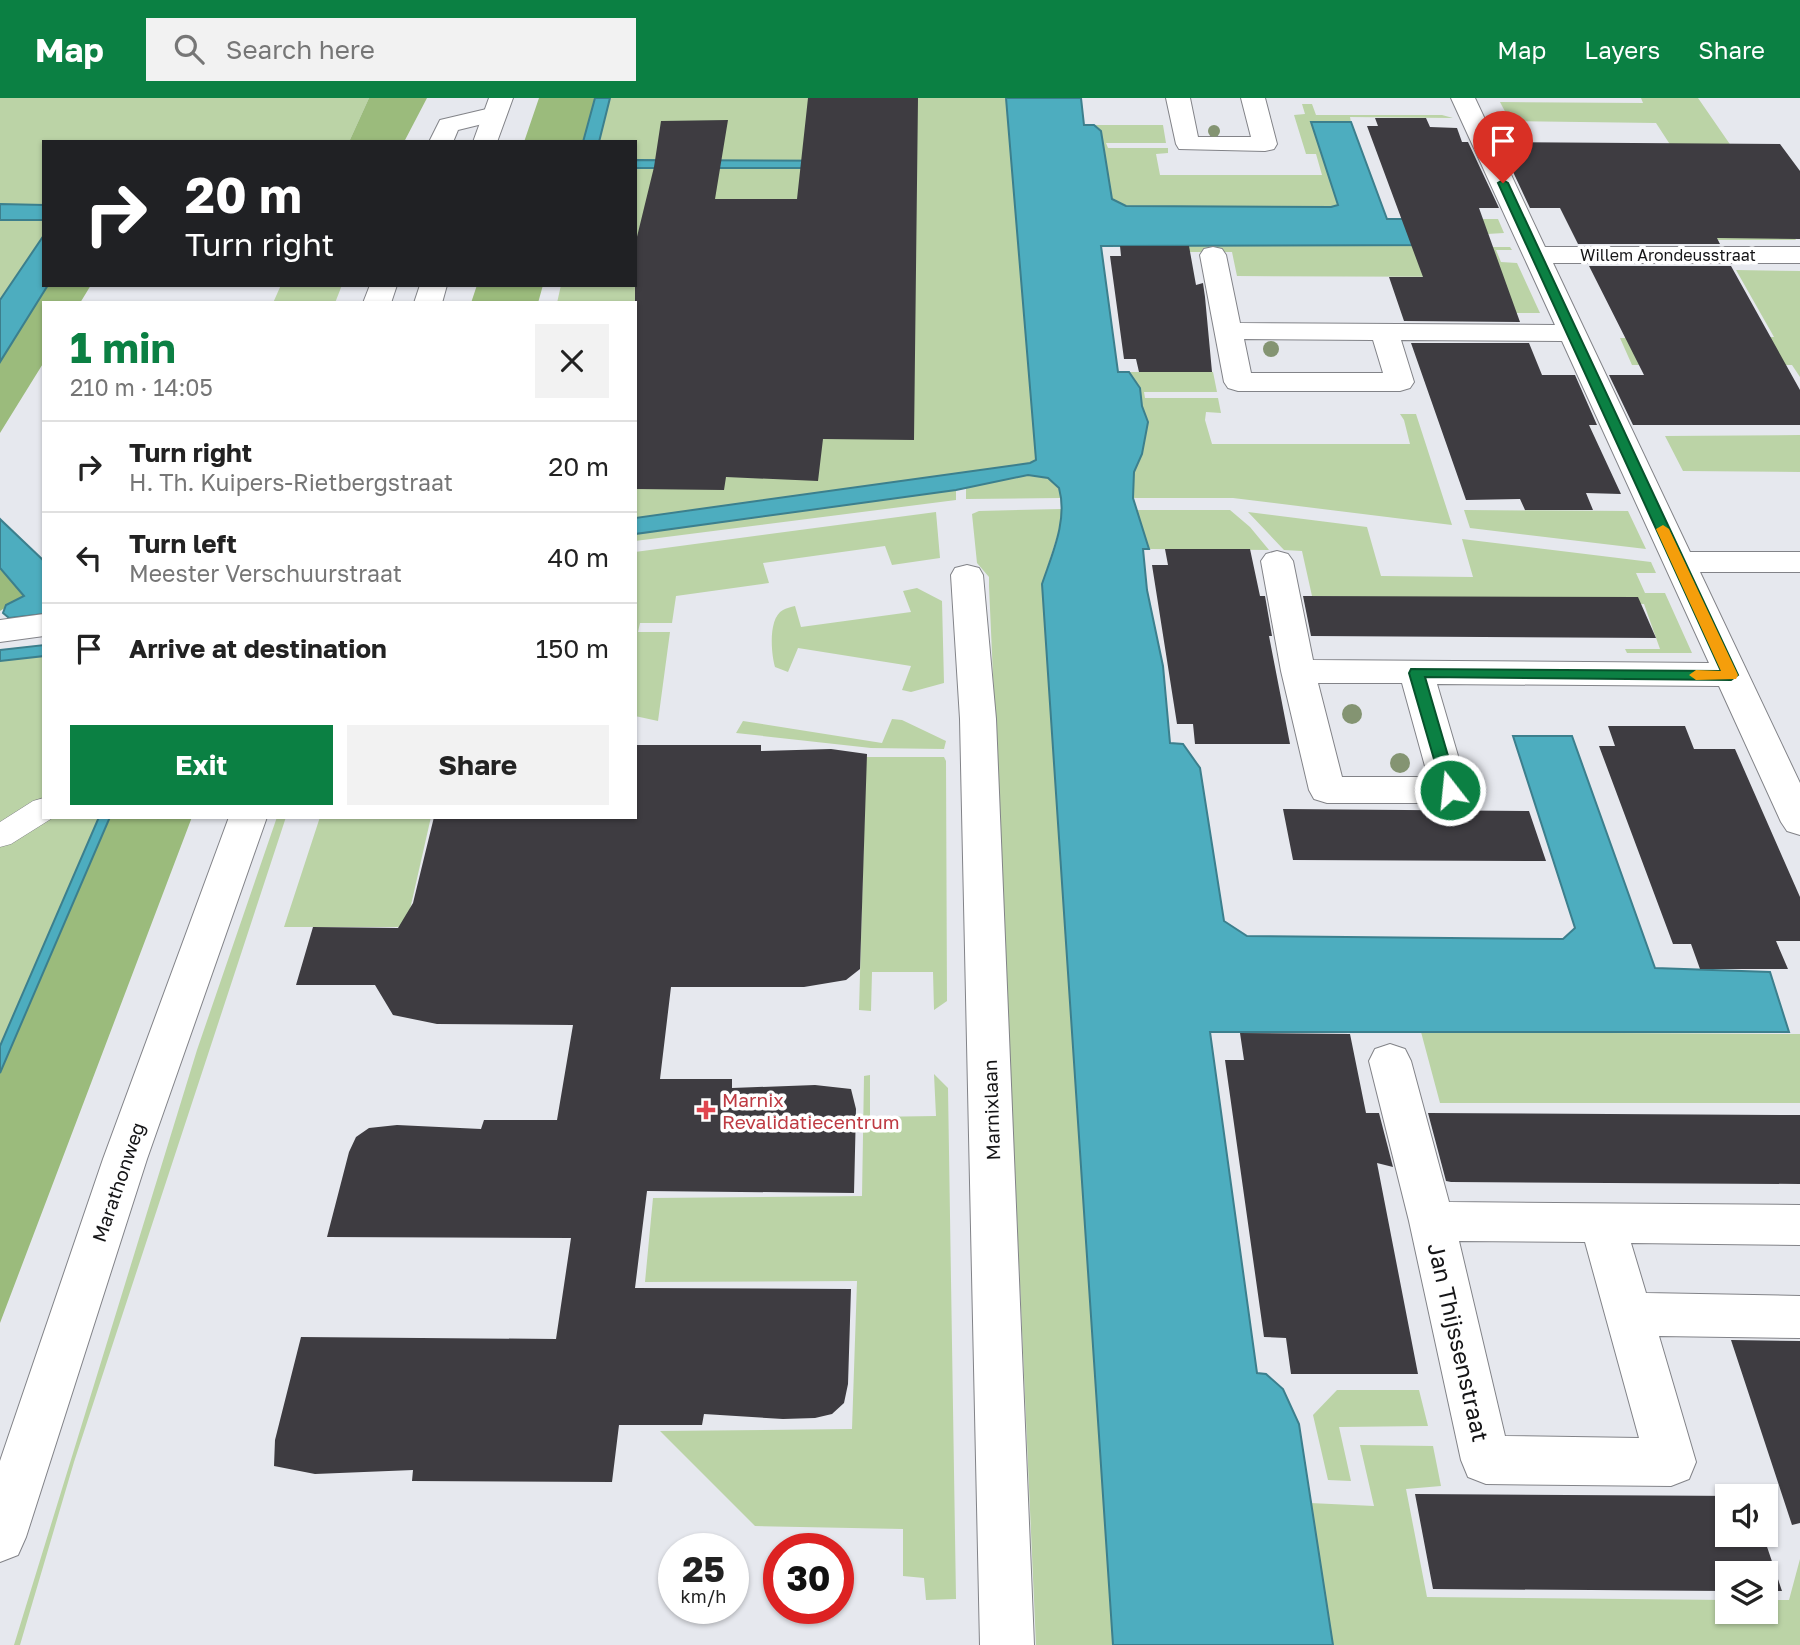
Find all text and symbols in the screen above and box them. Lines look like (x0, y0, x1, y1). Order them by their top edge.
search box (146, 18, 636, 81)
text: Map (35, 30, 104, 69)
icon: search (170, 30, 208, 68)
text: Search here (226, 34, 375, 65)
text: Map (1497, 35, 1546, 64)
text: Layers (1584, 35, 1660, 64)
text: Share (1698, 35, 1765, 64)
pin (1473, 111, 1533, 183)
icon: arrive (1484, 122, 1522, 160)
text: 20 m (185, 165, 302, 224)
icon: right (70, 168, 161, 259)
text: Turn right (185, 225, 334, 263)
street label: Willem Arondeusstraat (1580, 245, 1756, 265)
text: 1 min (70, 322, 176, 372)
button: close (535, 324, 609, 398)
text: 210 m · 14:05 (70, 373, 213, 401)
text: Turn right (129, 437, 252, 468)
icon: right (70, 448, 108, 486)
text: 20 m (548, 451, 609, 482)
text: H. Th. Kuipers-Rietbergstraat (129, 468, 453, 496)
text: Turn left (129, 528, 237, 559)
icon: left (70, 539, 108, 577)
text: 40 m (548, 542, 609, 573)
text: Meester Verschuurstraat (129, 559, 402, 587)
icon: arrive (70, 630, 108, 668)
text: Arrive at destination (129, 633, 387, 664)
text: 150 m (536, 633, 609, 664)
button: Exit (70, 725, 333, 805)
button: Share (347, 725, 609, 805)
position arrow (1413, 753, 1487, 827)
street label: Marnixlaan (978, 1059, 1004, 1161)
place label: Marnix Revalidatiecentrum (722, 1088, 899, 1133)
marker: Marnix Revalidatiecentrum (696, 1100, 716, 1120)
street label: Marathonweg (87, 1119, 149, 1245)
street label: Jan Thijssenstraat (1422, 1240, 1496, 1444)
map controls (1715, 1484, 1778, 1624)
button: sound (1715, 1484, 1778, 1547)
speed limit sign: 30 (763, 1533, 854, 1624)
text: 25 (682, 1548, 725, 1590)
button: layers (1715, 1561, 1778, 1624)
text: km/h (681, 1585, 726, 1607)

